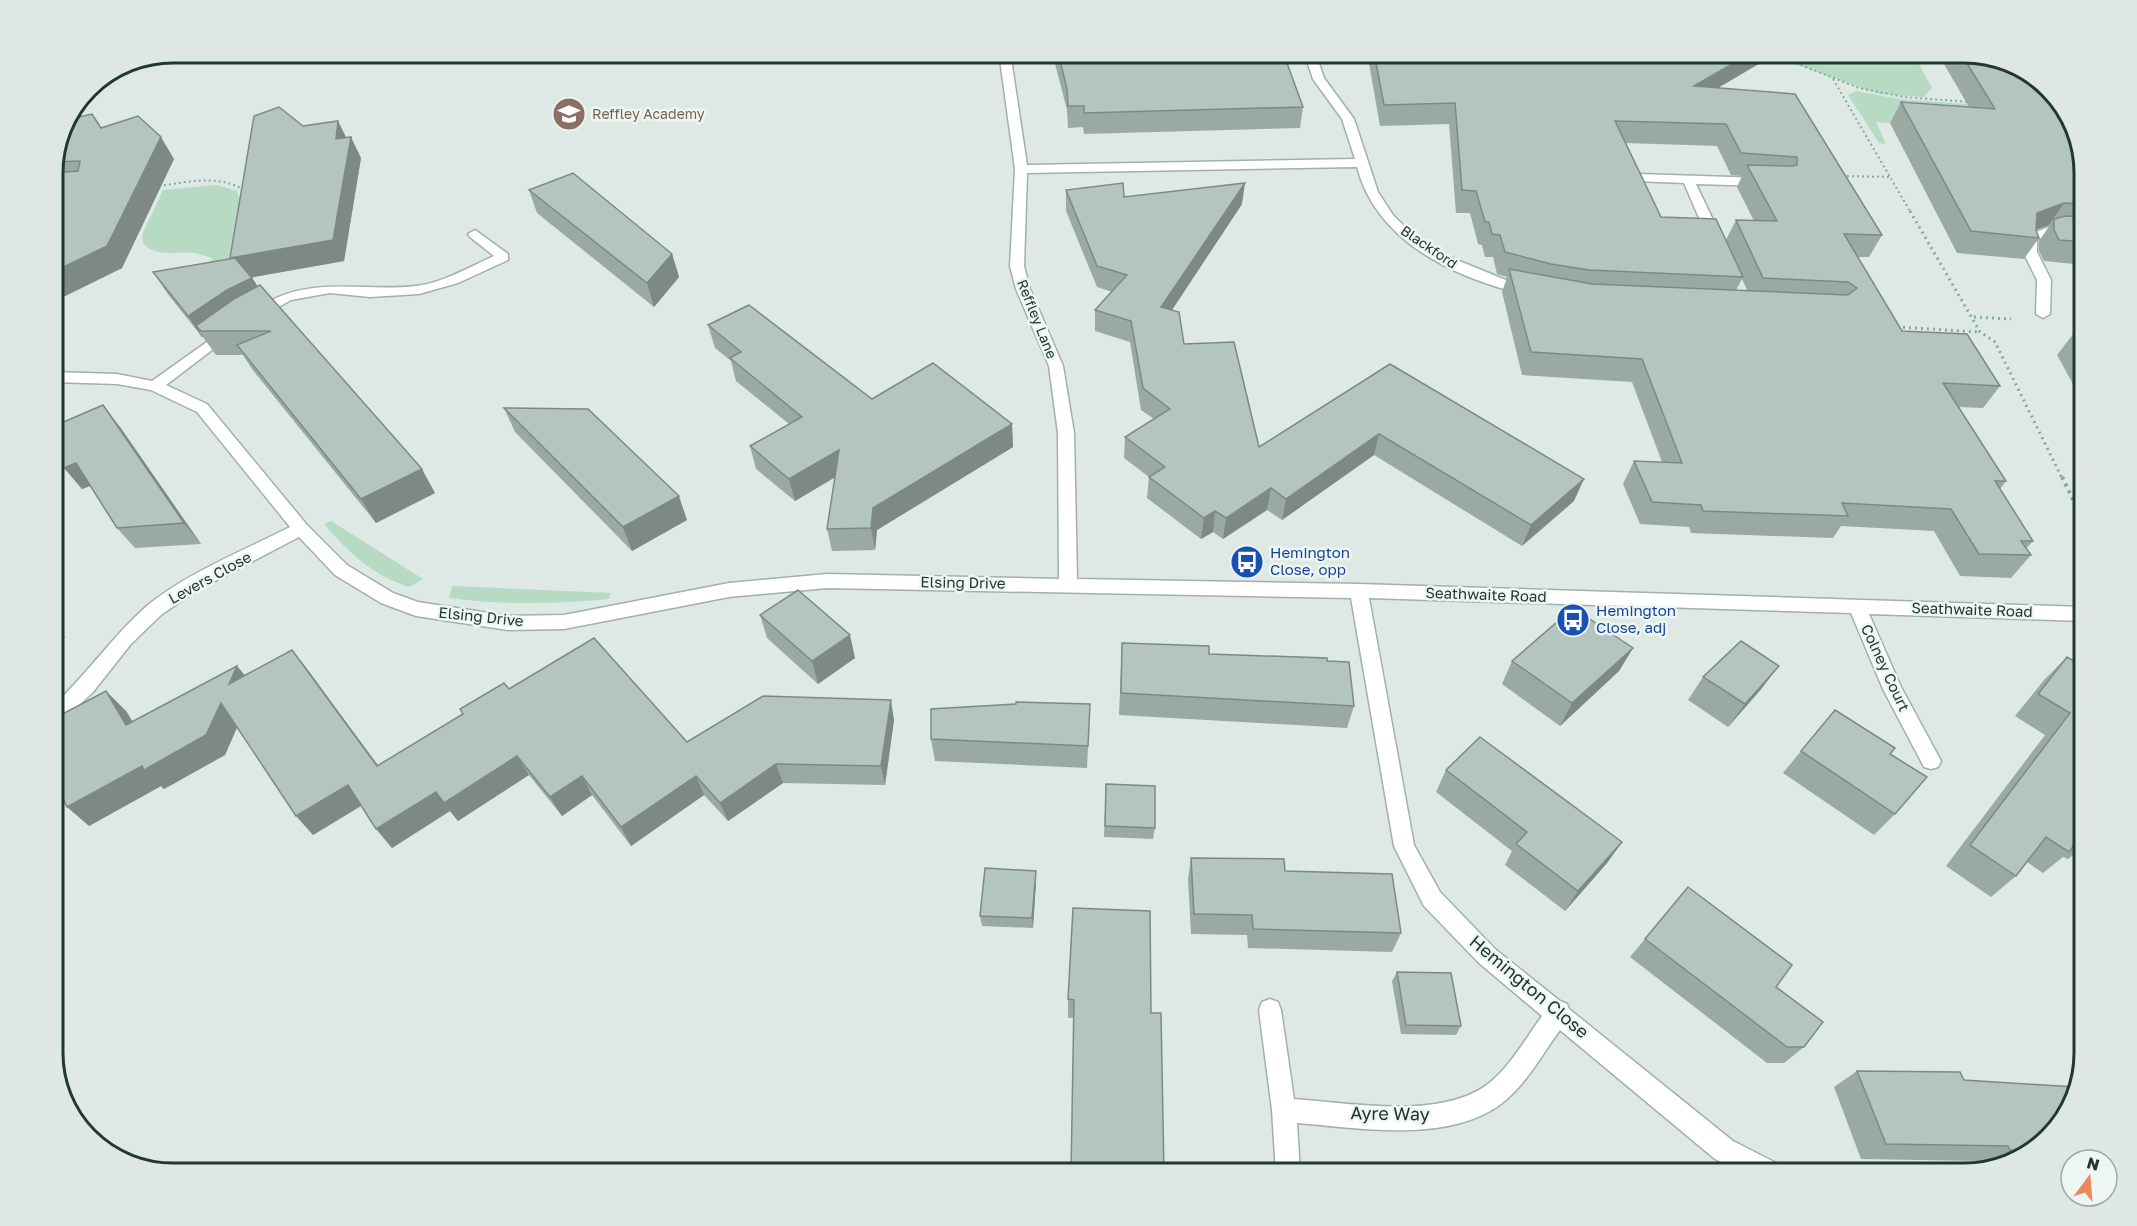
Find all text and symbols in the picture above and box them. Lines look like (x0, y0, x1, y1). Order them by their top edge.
school or university icon: Reffley Academy (551, 96, 587, 132)
place label: Reffley Academy (592, 105, 705, 122)
street label: Blackford (1398, 221, 1461, 272)
street label: Reffley Lane (1014, 277, 1061, 361)
place label: Hemington Close, opp (1270, 543, 1350, 578)
bus stop icon: Hemington Close, opp (1229, 544, 1265, 580)
street label: Levers Close (165, 547, 254, 607)
street label: Elsing Drive (920, 572, 1006, 592)
street label: Seathwaite Road (1425, 583, 1547, 605)
street label: Seathwaite Road (1911, 598, 2033, 620)
place label: Hemington Close, adj (1596, 601, 1676, 636)
bus stop icon: Hemington Close, adj (1555, 602, 1591, 638)
street label: Elsing Drive (438, 603, 525, 629)
street label: Colney Court (1858, 621, 1914, 714)
street label: Hemington Close (1465, 930, 1594, 1043)
street label: Ayre Way (1350, 1101, 1430, 1125)
north arrow (2059, 1148, 2119, 1208)
text: N (2085, 1152, 2102, 1175)

